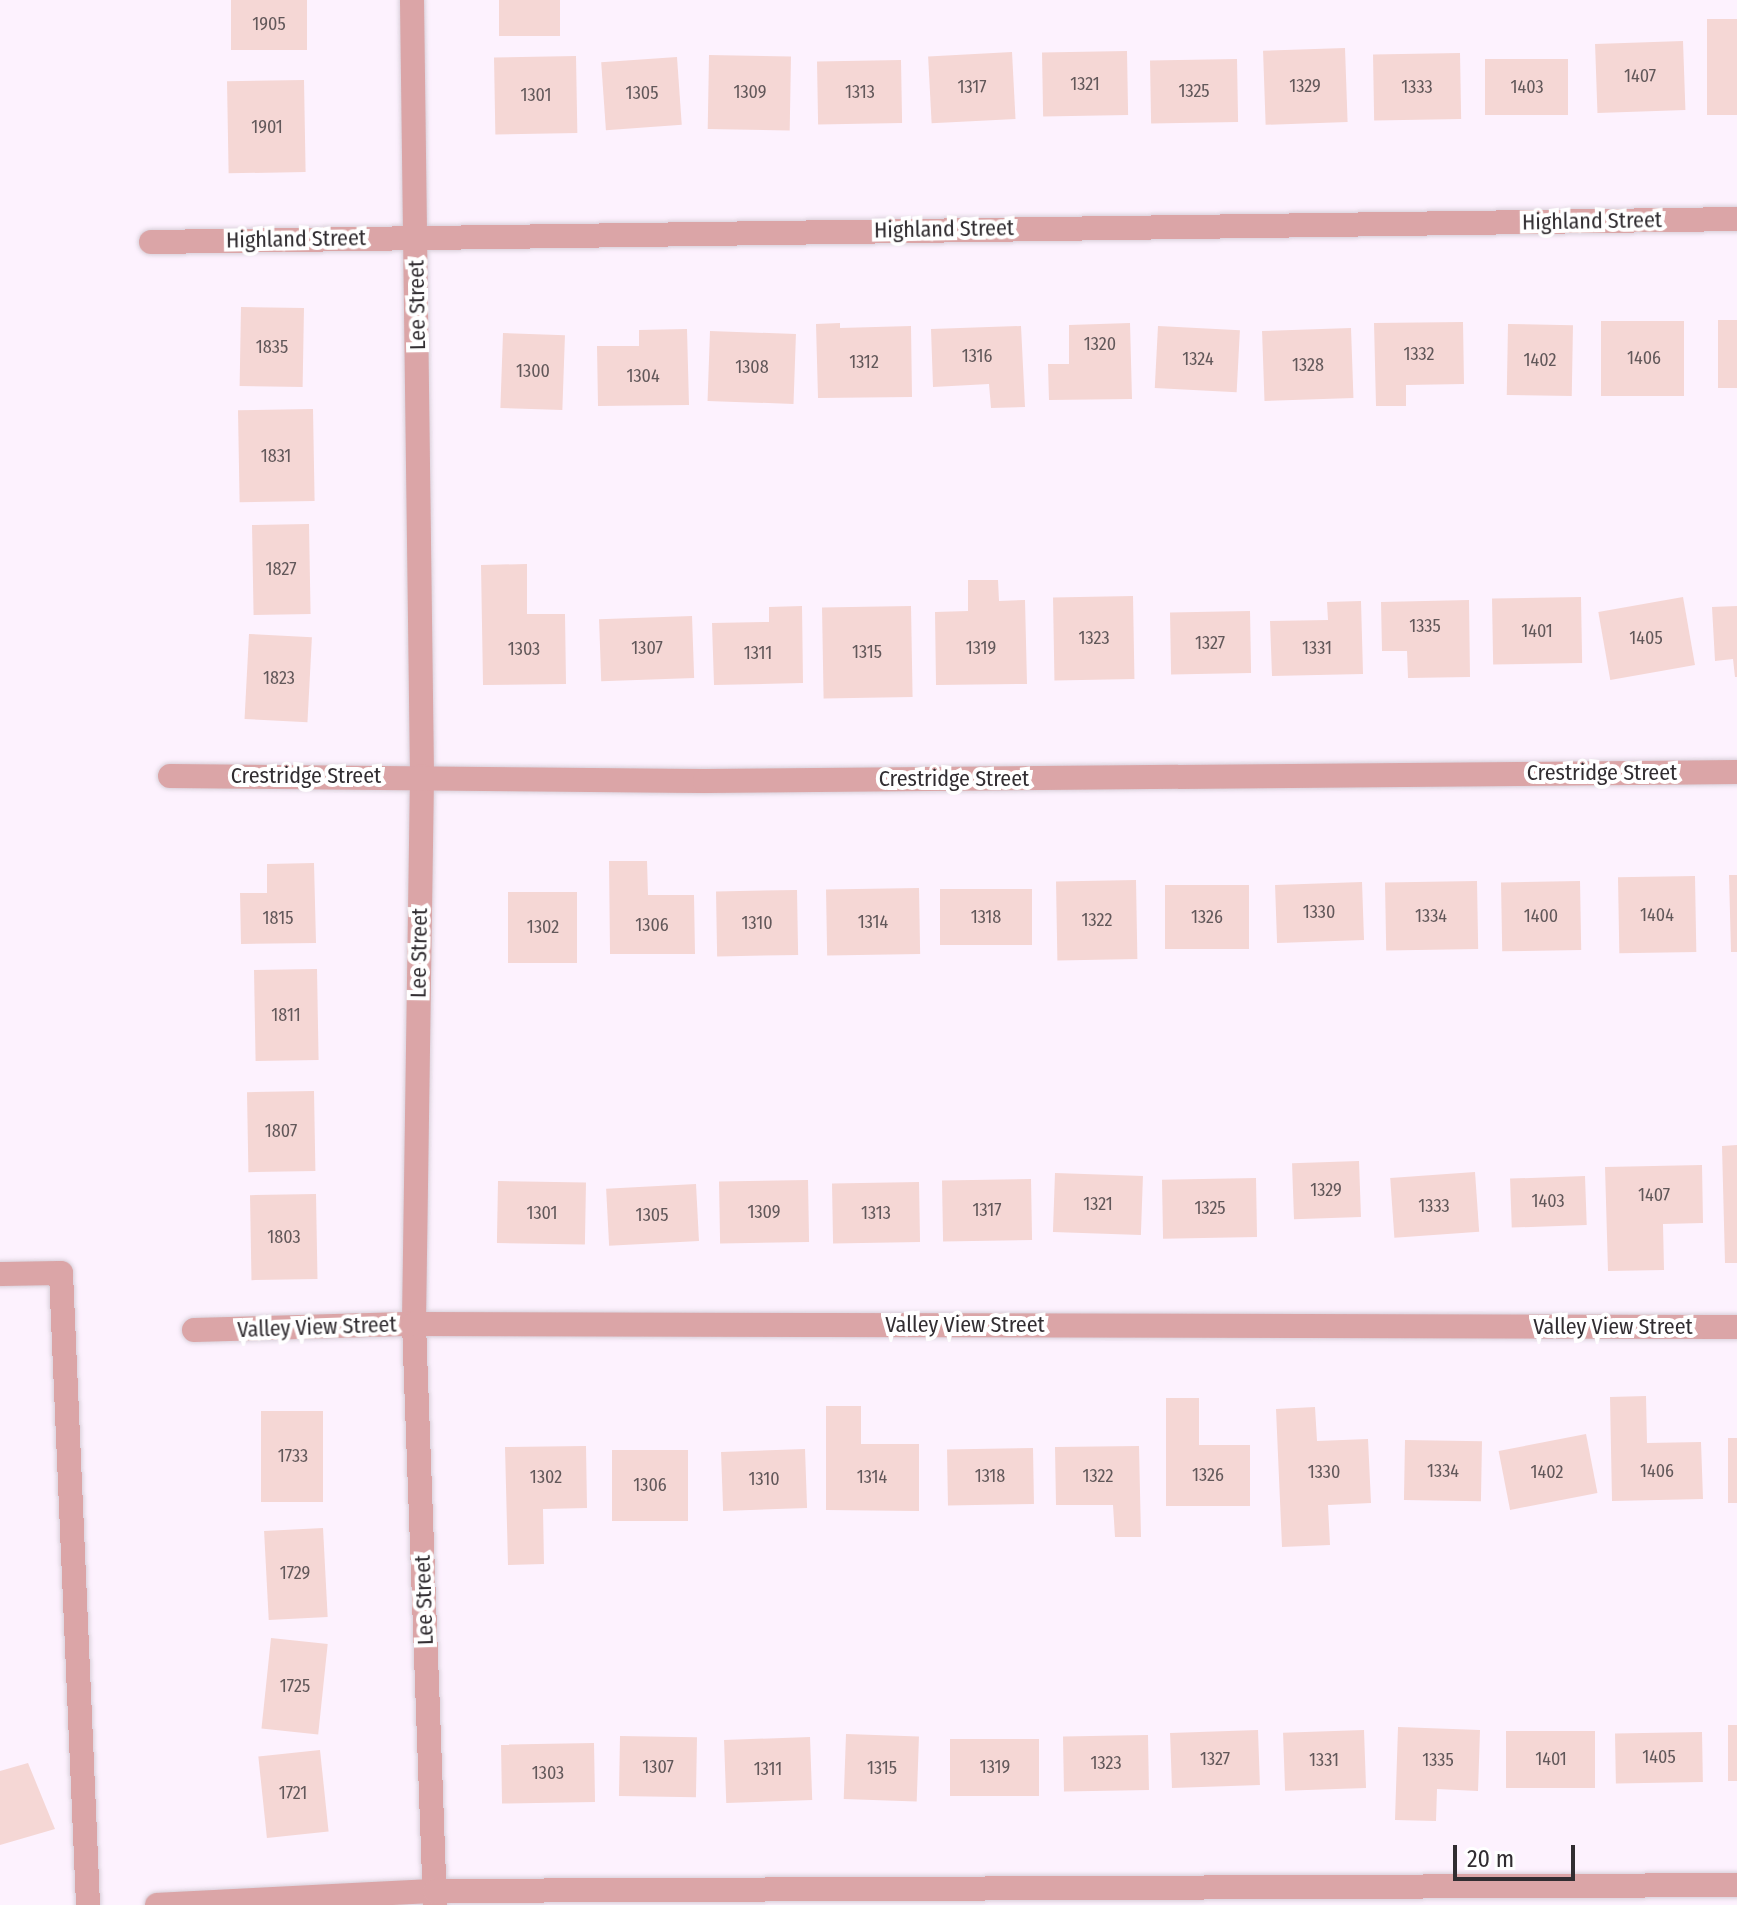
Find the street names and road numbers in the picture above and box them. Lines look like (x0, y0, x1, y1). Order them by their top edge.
street label: Highland Street (1522, 207, 1662, 235)
street label: Highland Street (874, 215, 1014, 243)
street label: Highland Street (226, 225, 366, 253)
street label: Lee Street (403, 260, 431, 350)
street label: Crestridge Street (1527, 760, 1677, 786)
street label: Crestridge Street (231, 763, 381, 789)
street label: Crestridge Street (879, 766, 1029, 792)
street label: Lee Street (405, 908, 433, 998)
street label: Valley View Street (237, 1311, 397, 1343)
street label: Valley View Street (885, 1312, 1045, 1338)
street label: Valley View Street (1533, 1314, 1693, 1340)
street label: Lee Street (409, 1554, 439, 1646)

